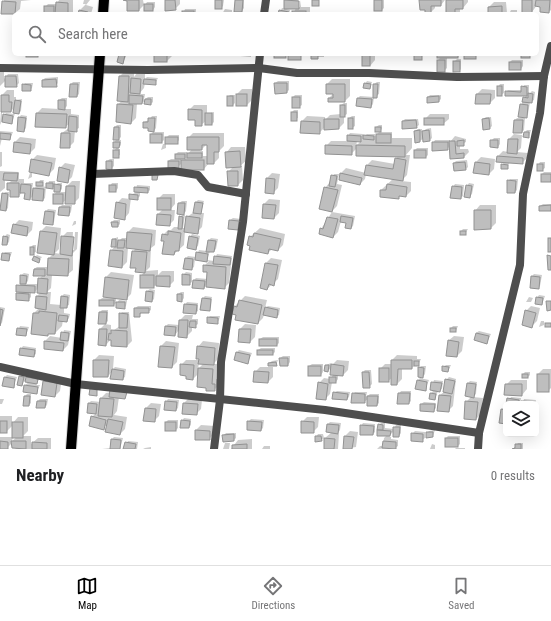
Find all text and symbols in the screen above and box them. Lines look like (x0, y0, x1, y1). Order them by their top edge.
search box (12, 12, 539, 56)
icon: search (26, 23, 48, 45)
text: Search here (58, 25, 128, 43)
map controls (503, 401, 539, 437)
button: layers (503, 401, 539, 437)
text: Nearby (16, 465, 64, 485)
text: 0 results (491, 468, 535, 483)
tab: Map (76, 575, 98, 612)
tab: Directions (251, 575, 295, 612)
tab: Saved (448, 575, 475, 612)

